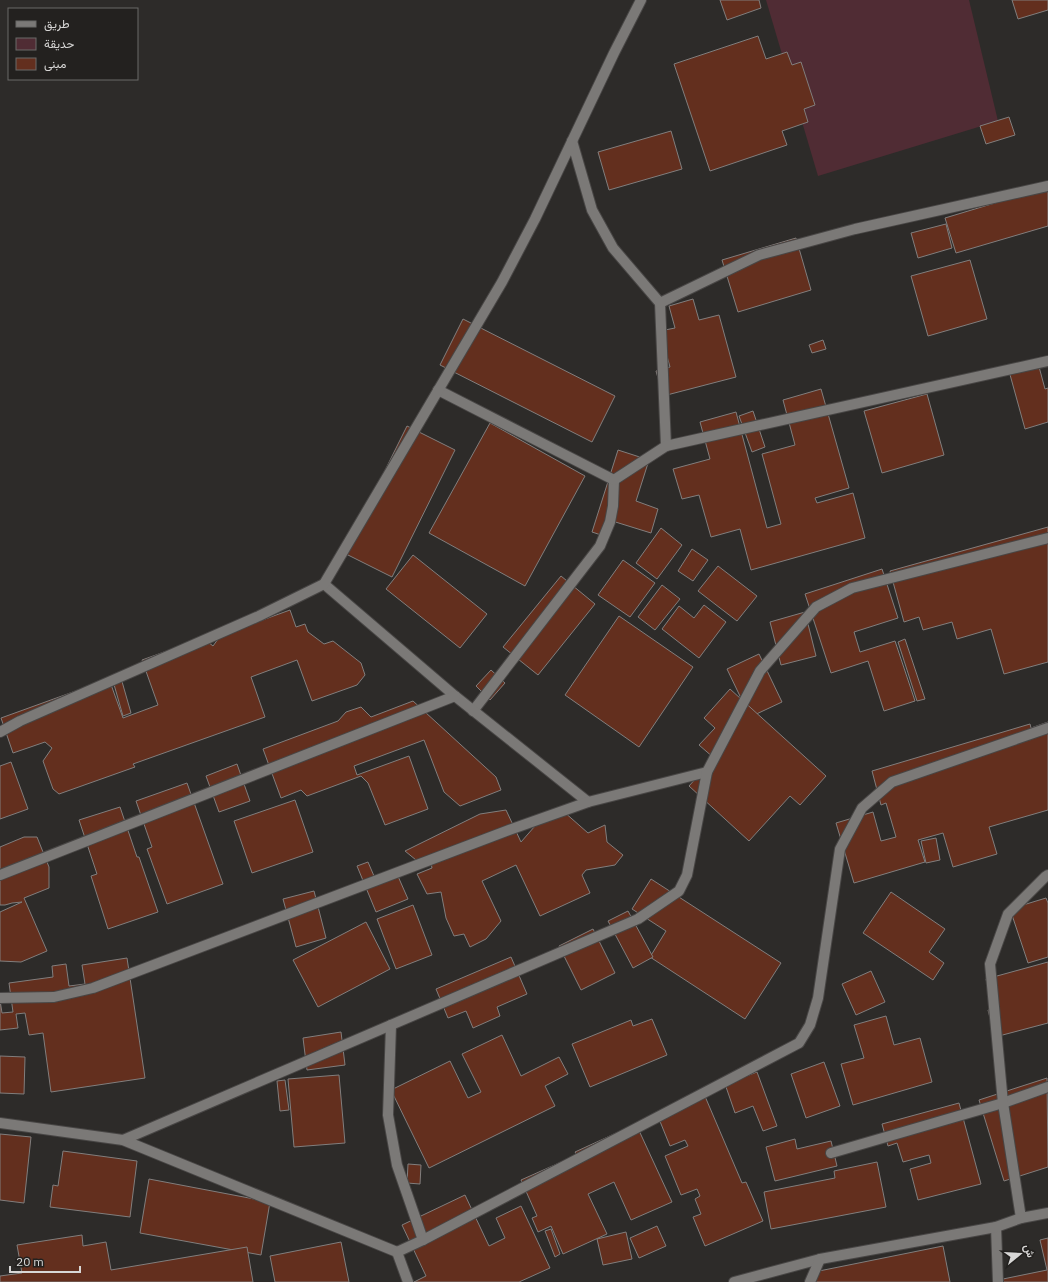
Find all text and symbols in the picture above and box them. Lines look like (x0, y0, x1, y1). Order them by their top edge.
legend (8, 8, 138, 80)
text: طريق (44, 16, 70, 32)
text: حديقة (44, 36, 74, 51)
text: مبنى (44, 56, 66, 72)
north arrow (1000, 1234, 1040, 1274)
text: ش (1021, 1242, 1038, 1259)
scale bar (10, 1248, 80, 1274)
text: 20 m (16, 1254, 44, 1269)

